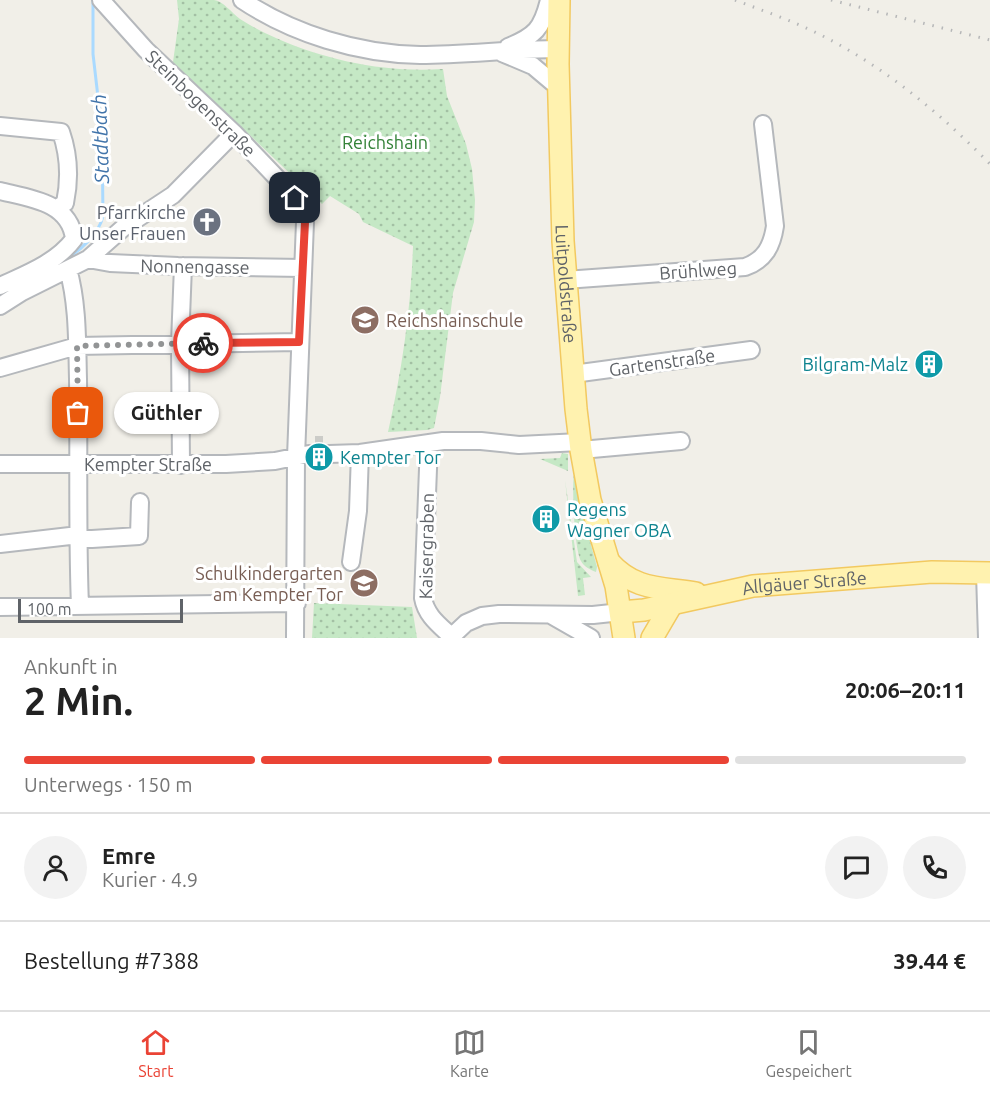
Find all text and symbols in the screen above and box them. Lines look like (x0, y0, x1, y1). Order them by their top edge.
street label: Steinbogenstraße (142, 46, 260, 160)
water label: Stadtbach (87, 94, 113, 185)
park label: Reichshain (342, 132, 428, 152)
pin (269, 172, 320, 223)
icon: home (278, 181, 311, 214)
place label: Pfarrkirche Unser Frauen (79, 202, 186, 243)
church icon: Pfarrkirche Unser Frauen (191, 206, 223, 238)
street label: Luitpoldstraße (553, 224, 581, 344)
street label: Nonnengasse (140, 255, 250, 277)
street label: Brühlweg (659, 257, 737, 283)
school or university icon: Reichshainschule (349, 304, 381, 336)
place label: Reichshainschule (386, 310, 524, 330)
courier (173, 313, 233, 373)
icon: bike (187, 327, 220, 360)
street label: Gartenstraße (608, 345, 716, 379)
building icon: Bilgram-Malz (913, 348, 945, 380)
place label: Bilgram-Malz (802, 354, 908, 374)
pin (52, 387, 103, 438)
callout: Güthler (114, 392, 219, 434)
icon: bag (61, 396, 94, 429)
text: Güthler (131, 401, 202, 424)
building icon: Kempter Tor (303, 441, 335, 473)
place label: Kempter Tor (340, 447, 441, 467)
street label: Kempter Straße (84, 454, 212, 474)
street label: Kaisergraben (415, 493, 437, 599)
place label: Regens Wagner OBA (567, 499, 671, 540)
building icon: Regens Wagner OBA (530, 503, 562, 535)
place label: Schulkindergarten am Kempter Tor (195, 563, 343, 604)
school or university icon: Schulkindergarten am Kempter Tor (348, 567, 380, 599)
street label: Allgäuer Straße (740, 567, 867, 598)
scale bar (18, 596, 183, 624)
text: 100 m (27, 600, 72, 618)
text: Ankunft in (24, 655, 118, 678)
text: 20:06–20:11 (845, 677, 966, 702)
text: 2 Min. (24, 679, 133, 722)
text: Unterwegs · 150 m (24, 773, 192, 796)
button: person (24, 836, 87, 899)
button: chat (825, 836, 888, 899)
button: phone (903, 836, 966, 899)
text: Emre (102, 843, 156, 868)
text: Kurier · 4.9 (102, 868, 198, 891)
text: Bestellung #7388 (24, 948, 199, 973)
text: 39.44 € (893, 948, 966, 973)
tab: Start (138, 1026, 173, 1080)
tab: Karte (450, 1026, 489, 1080)
tab: Gespeichert (766, 1026, 852, 1080)

